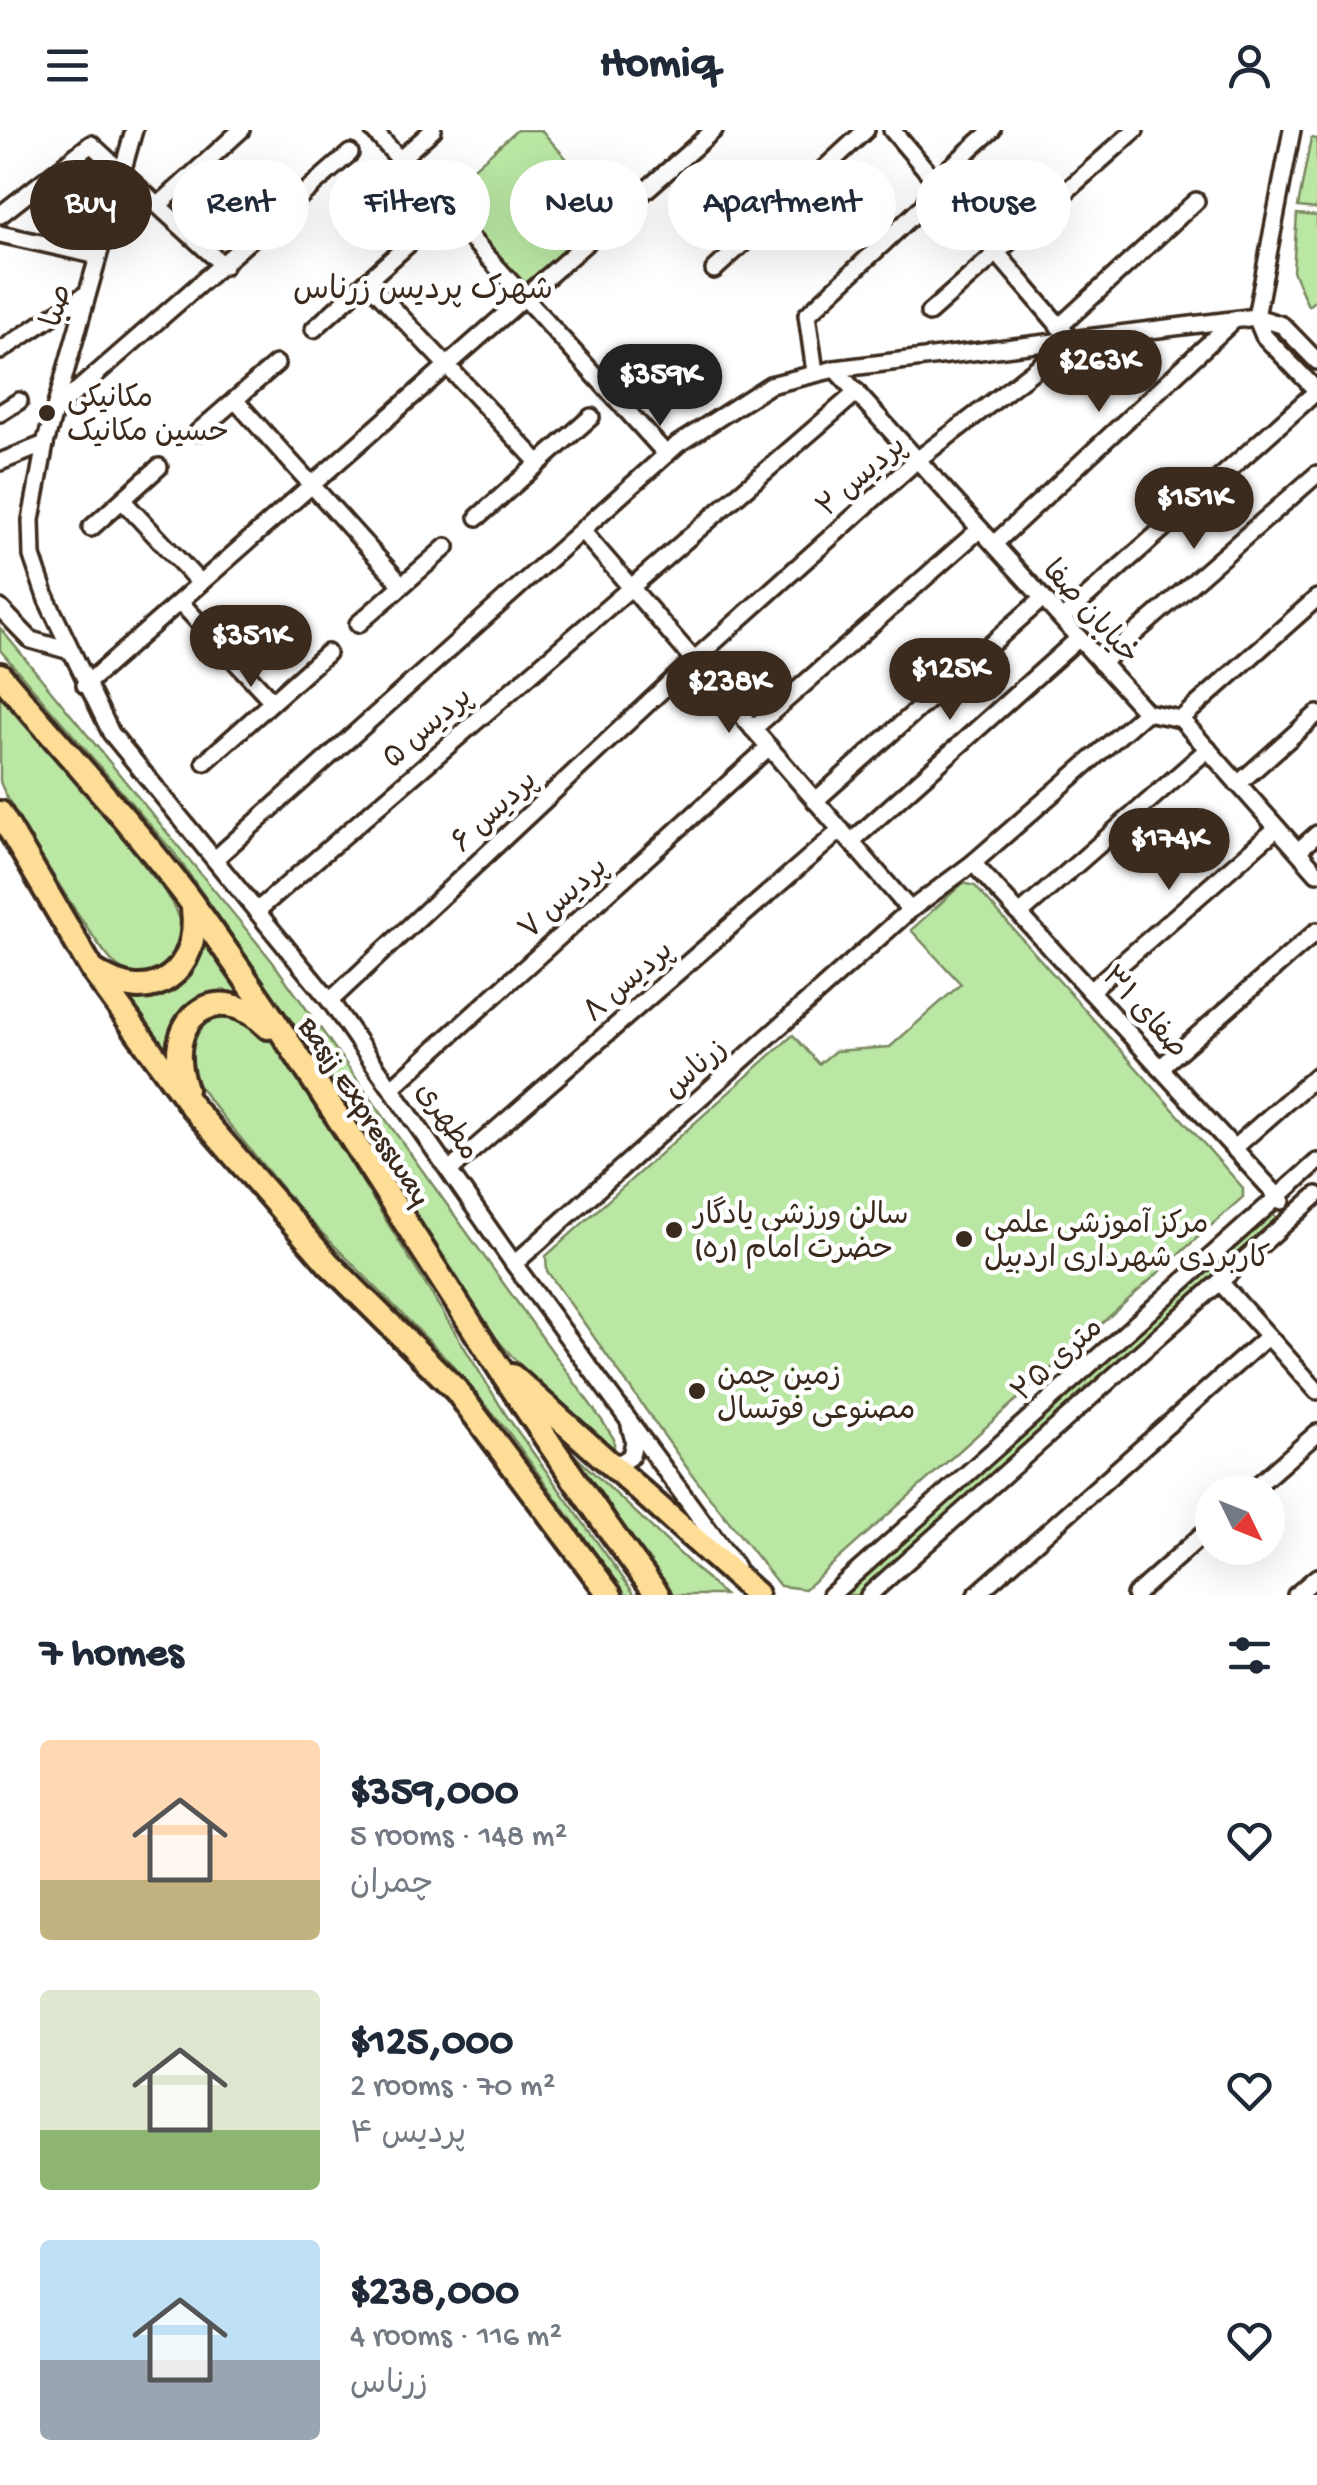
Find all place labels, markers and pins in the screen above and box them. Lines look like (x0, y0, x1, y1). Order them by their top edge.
pin: $263K (1029, 330, 1169, 415)
pin: $359K (590, 344, 730, 429)
place label: مکانیکی حسین مکانیک (67, 383, 229, 452)
marker: مکانیکی حسین مکانیک (36, 402, 58, 424)
pin: $151K (1124, 467, 1264, 552)
pin: $351K (181, 605, 321, 690)
pin: $125K (880, 638, 1020, 723)
pin: $238K (659, 651, 799, 736)
pin: $174K (1099, 808, 1239, 893)
place label: سالن ورزشی یادگار حضرت امام (ره) (691, 1196, 909, 1269)
place label: مرکز آموزشی علمی کاربردی شهرداری اردبیل (984, 1207, 1271, 1278)
marker: سالن ورزشی یادگار حضرت امام (ره) (663, 1219, 685, 1241)
marker: مرکز آموزشی علمی کاربردی شهرداری اردبیل (953, 1228, 975, 1250)
place label: زمین چمن مصنوعی فوتسال (717, 1361, 915, 1430)
marker: زمین چمن مصنوعی فوتسال (686, 1380, 708, 1402)

